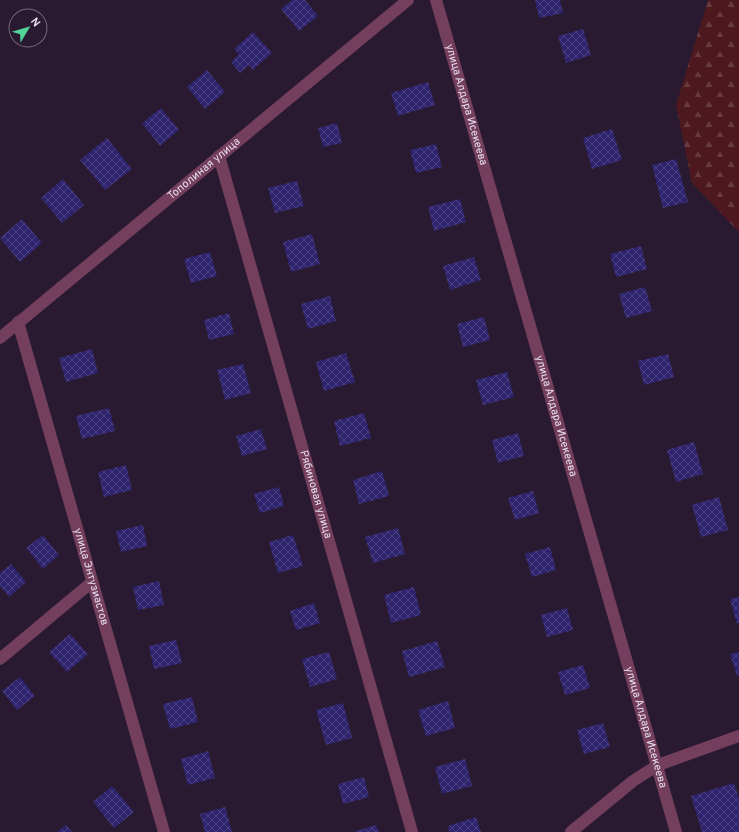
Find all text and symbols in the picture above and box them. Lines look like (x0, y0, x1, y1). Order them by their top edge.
north arrow (8, 8, 48, 48)
text: N (27, 15, 43, 30)
street label: улица Алдара Исекеева (442, 42, 490, 167)
street label: Тополиная улица (165, 135, 244, 203)
street label: улица Алдара Исекеева (532, 354, 580, 479)
street label: Рябиновая улица (296, 449, 335, 540)
street label: улица Энтузиастов (70, 527, 111, 627)
street label: улица Алдара Исекеева (622, 665, 670, 790)

